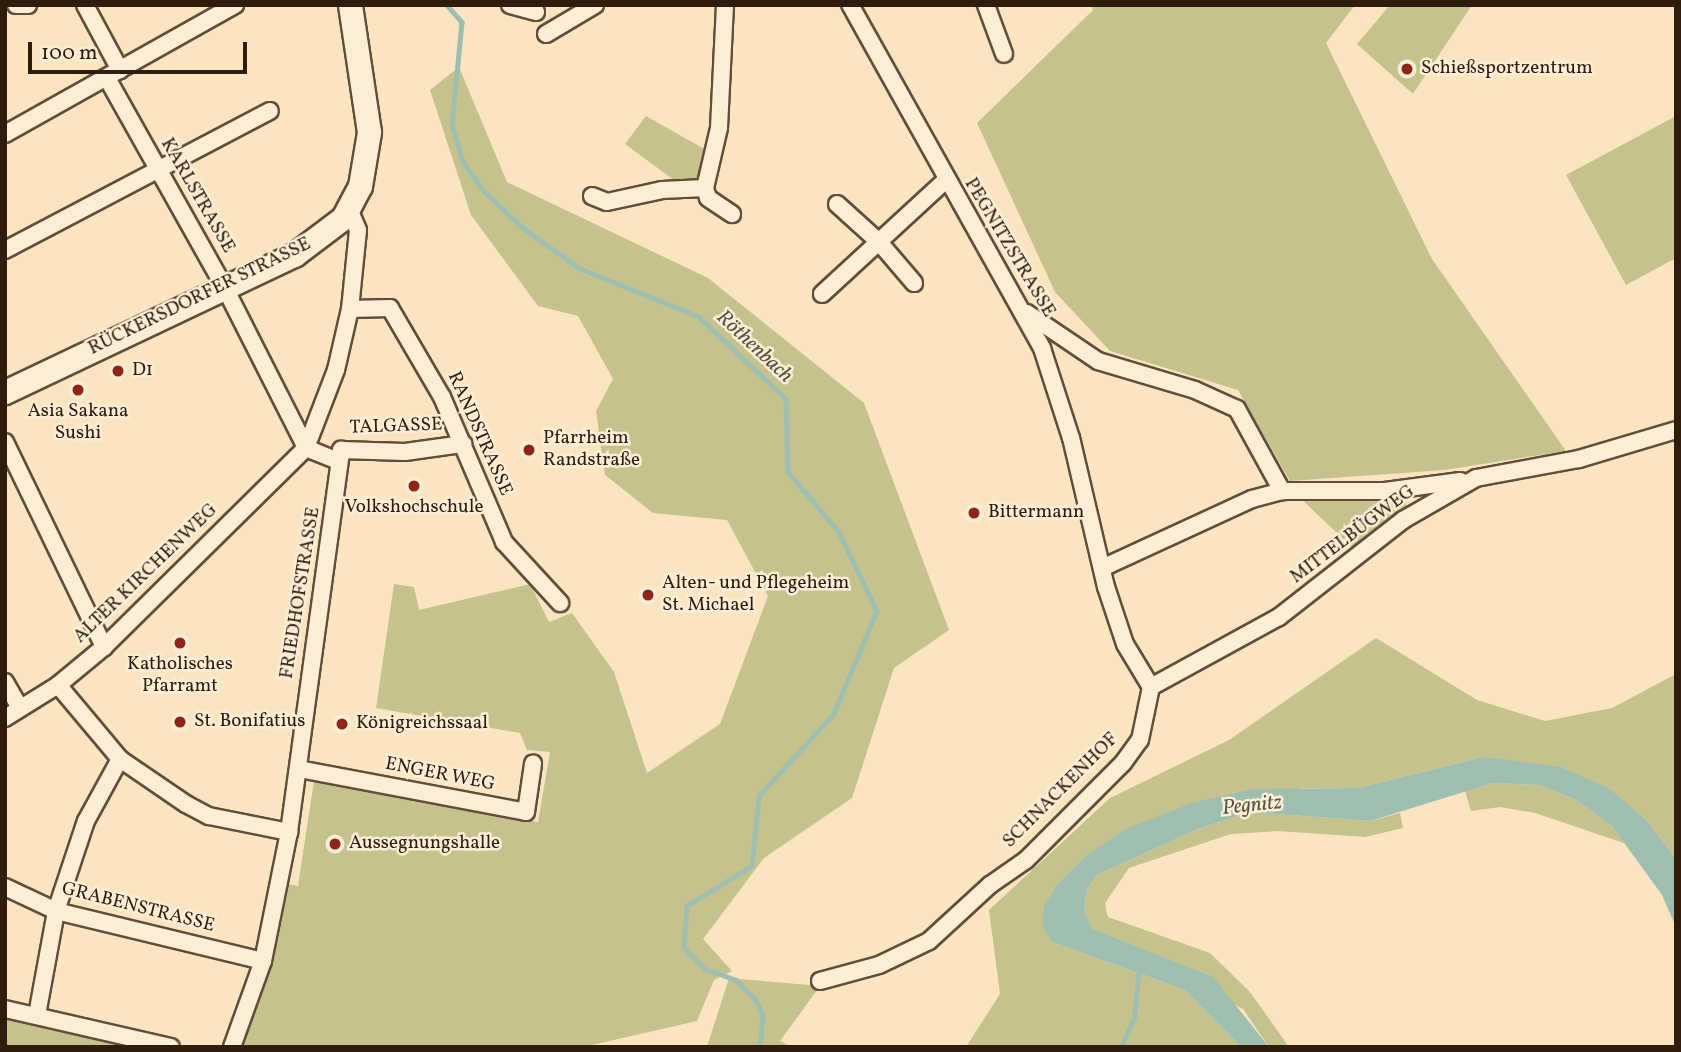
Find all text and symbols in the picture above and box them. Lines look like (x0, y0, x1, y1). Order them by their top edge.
scale bar (32, 28, 250, 72)
text: 100 m (41, 39, 98, 68)
place label: Schießsportzentrum (1421, 58, 1593, 80)
marker: Schießsportzentrum (1399, 61, 1415, 77)
street label: KARLSTRASSE (155, 134, 239, 258)
street label: PEGNITZSTRASSE (958, 174, 1060, 322)
street label: RÜCKERSDORFER STRASSE (85, 233, 315, 361)
water label: Röthenbach (711, 305, 797, 389)
place label: D1 (132, 360, 153, 382)
marker: D1 (110, 363, 126, 379)
street label: RANDSTRASSE (441, 368, 517, 500)
marker: Asia Sakana Sushi (70, 382, 86, 398)
place label: Asia Sakana Sushi (27, 401, 129, 445)
street label: TALGASSE (349, 414, 443, 440)
place label: Pfarrheim Randstraße (543, 428, 640, 472)
marker: Pfarrheim Randstraße (521, 442, 537, 458)
marker: Volkshochschule (406, 478, 422, 494)
street label: MITTELBÜGWEG (1286, 481, 1420, 589)
place label: Volkshochschule (345, 497, 483, 519)
street label: ALTER KIRCHENWEG (69, 499, 223, 649)
place label: Bittermann (988, 502, 1084, 524)
street label: FRIEDHOFSTRASSE (276, 505, 326, 681)
marker: Bittermann (966, 505, 982, 521)
place label: Alten- und Pflegeheim St. Michael (662, 573, 850, 617)
marker: Alten- und Pflegeheim St. Michael (640, 587, 656, 603)
marker: Katholisches Pfarramt (172, 635, 188, 651)
place label: Katholisches Pfarramt (127, 654, 233, 698)
place label: St. Bonifatius (194, 711, 305, 733)
place label: Königreichssaal (356, 713, 488, 735)
marker: St. Bonifatius (172, 714, 188, 730)
marker: Königreichssaal (334, 716, 350, 732)
street label: SCHNACKENHOF (999, 729, 1123, 853)
street label: ENGER WEG (383, 753, 497, 797)
water label: Pegnitz (1221, 790, 1283, 822)
place label: Aussegnungshalle (349, 833, 500, 855)
marker: Aussegnungshalle (327, 836, 343, 852)
street label: GRABENSTRASSE (59, 878, 217, 938)

